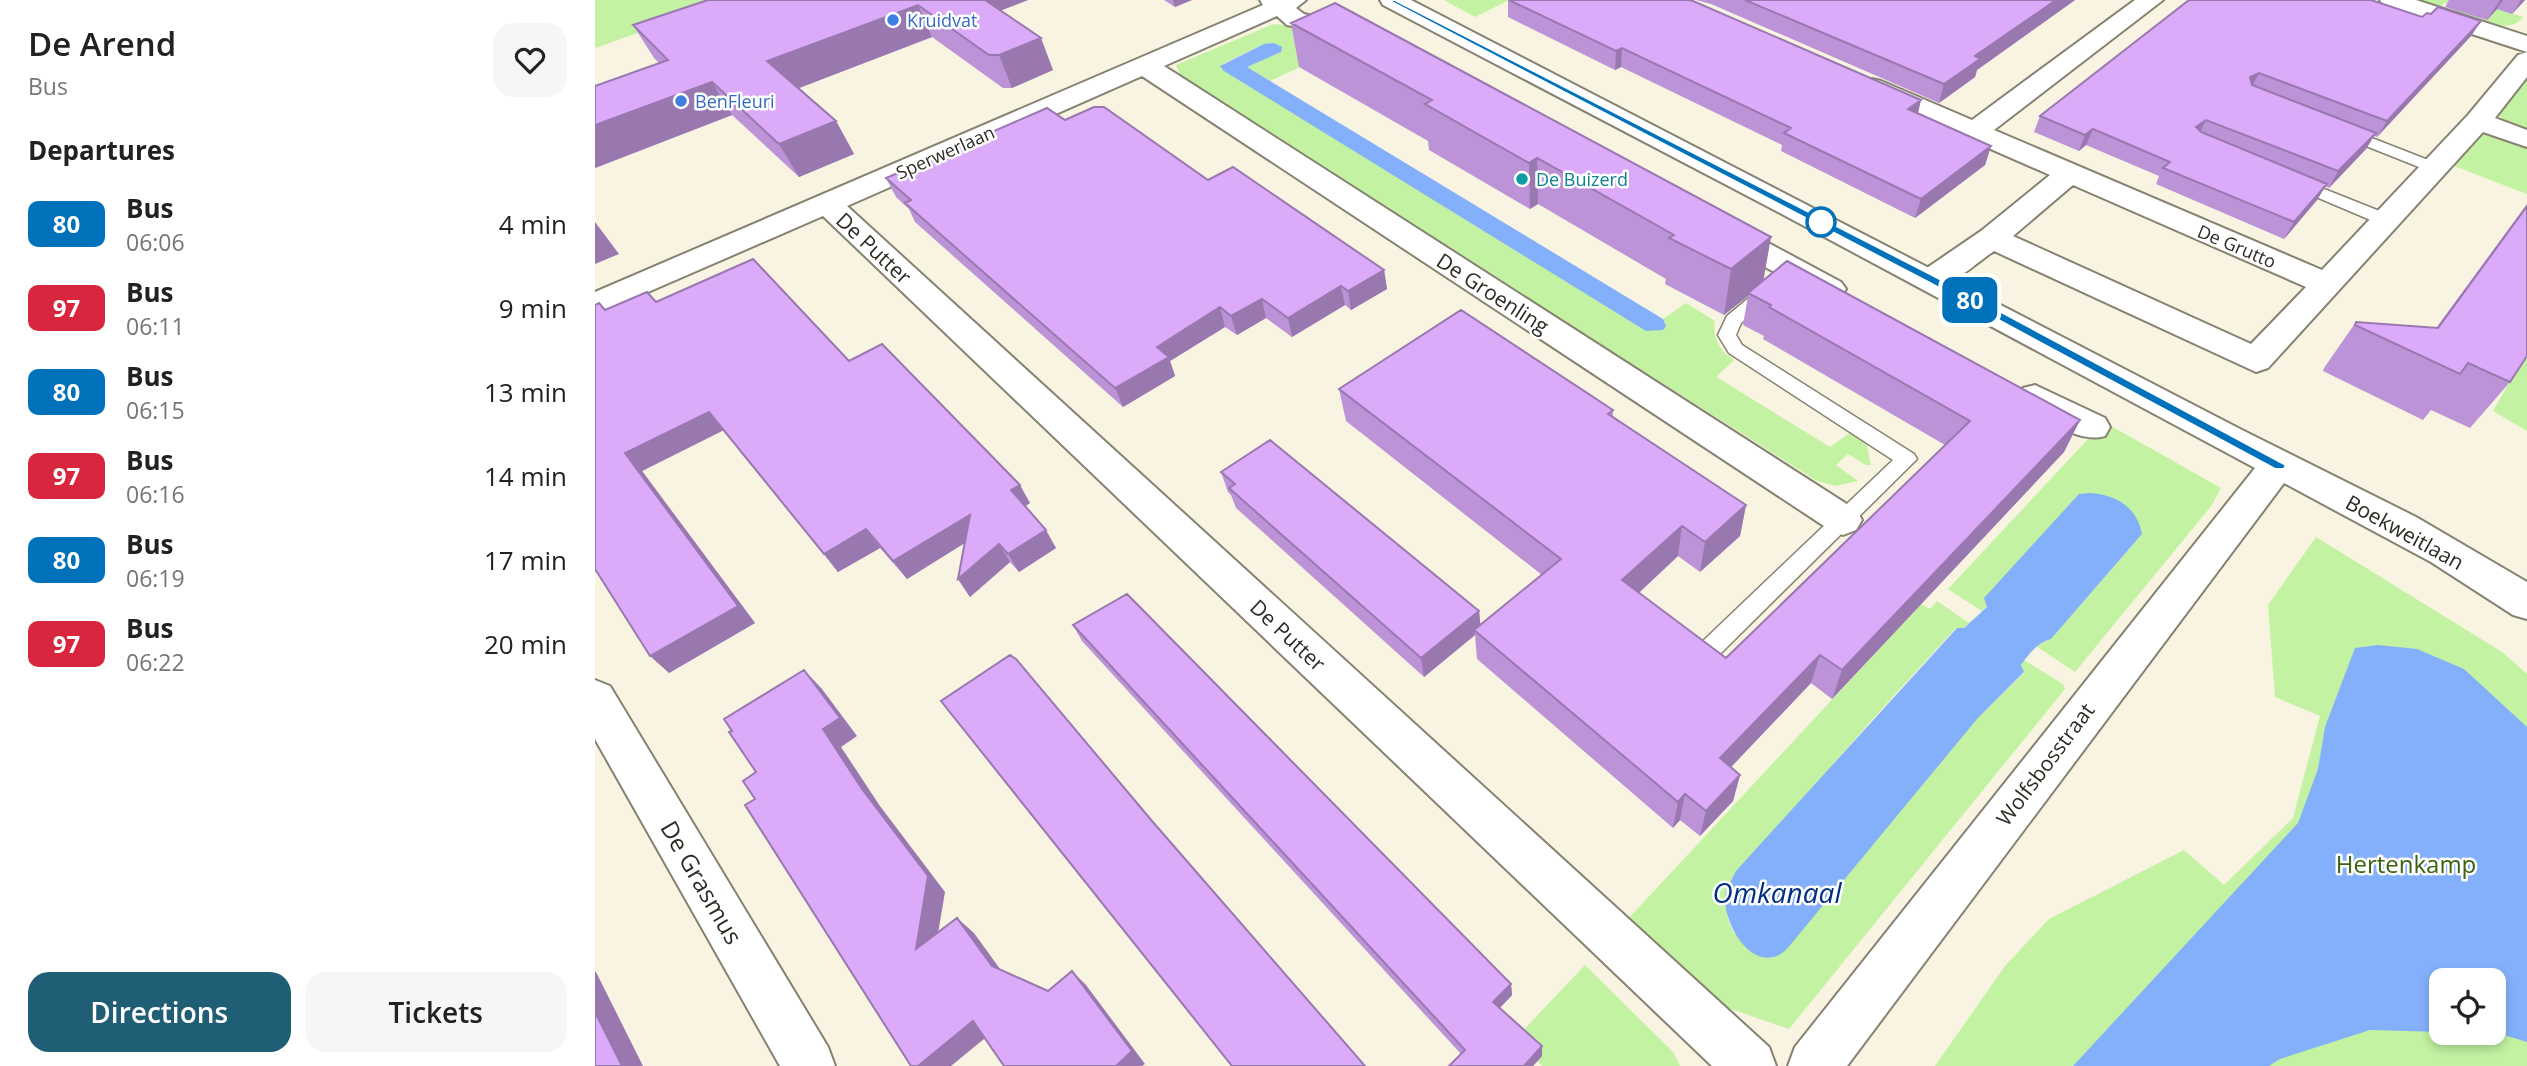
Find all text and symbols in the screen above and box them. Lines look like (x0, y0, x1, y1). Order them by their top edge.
place label: Kruidvat (907, 8, 977, 32)
marker: Kruidvat (885, 12, 901, 28)
text: De Arend (28, 21, 176, 66)
button: heart (493, 23, 567, 97)
text: Bus (28, 70, 68, 102)
place label: BenFleuri (695, 89, 775, 113)
marker: BenFleuri (673, 93, 689, 109)
street label: Sperwerlaan (892, 120, 998, 184)
text: Departures (28, 132, 175, 168)
place label: De Buizerd (1536, 167, 1628, 191)
marker: De Buizerd (1514, 171, 1530, 187)
text: Bus (126, 190, 173, 226)
text: 4 min (499, 206, 567, 242)
street label: De Putter (830, 206, 918, 290)
text: 80 (53, 207, 80, 240)
unlabelled marker (1806, 207, 1836, 237)
street label: De Grutto (2194, 219, 2280, 273)
text: 06:06 (126, 226, 185, 258)
street label: De Groenling (1431, 246, 1555, 340)
text: Bus (126, 274, 173, 310)
line badge: 80 (1939, 277, 2001, 323)
text: 80 (1956, 283, 1984, 316)
text: 9 min (499, 290, 567, 326)
text: 97 (53, 291, 80, 324)
text: 06:11 (126, 310, 185, 342)
text: Bus (126, 358, 173, 394)
text: 13 min (484, 374, 567, 410)
text: 80 (53, 375, 80, 408)
text: 06:15 (126, 394, 185, 426)
text: Bus (126, 442, 173, 478)
text: 14 min (484, 458, 567, 494)
text: 97 (53, 459, 80, 492)
text: 06:16 (126, 478, 185, 510)
street label: Boekweitlaan (2341, 488, 2469, 576)
text: Bus (126, 526, 173, 562)
text: 17 min (484, 542, 567, 578)
text: 80 (53, 543, 80, 576)
text: 06:19 (126, 562, 185, 594)
street label: De Putter (1244, 593, 1332, 677)
text: Bus (126, 610, 173, 646)
text: 20 min (484, 626, 567, 662)
text: 97 (53, 627, 80, 660)
text: 06:22 (126, 646, 185, 678)
street label: Wolfsbosstraat (1990, 697, 2100, 831)
street label: De Grasmus (653, 814, 751, 950)
park label: Hertenkamp (2336, 847, 2476, 880)
water label: Omkanaal (1713, 873, 1842, 911)
map controls (2429, 968, 2506, 1045)
button: locate (2429, 968, 2506, 1045)
button: Directions (28, 972, 291, 1052)
button: Tickets (305, 972, 567, 1052)

